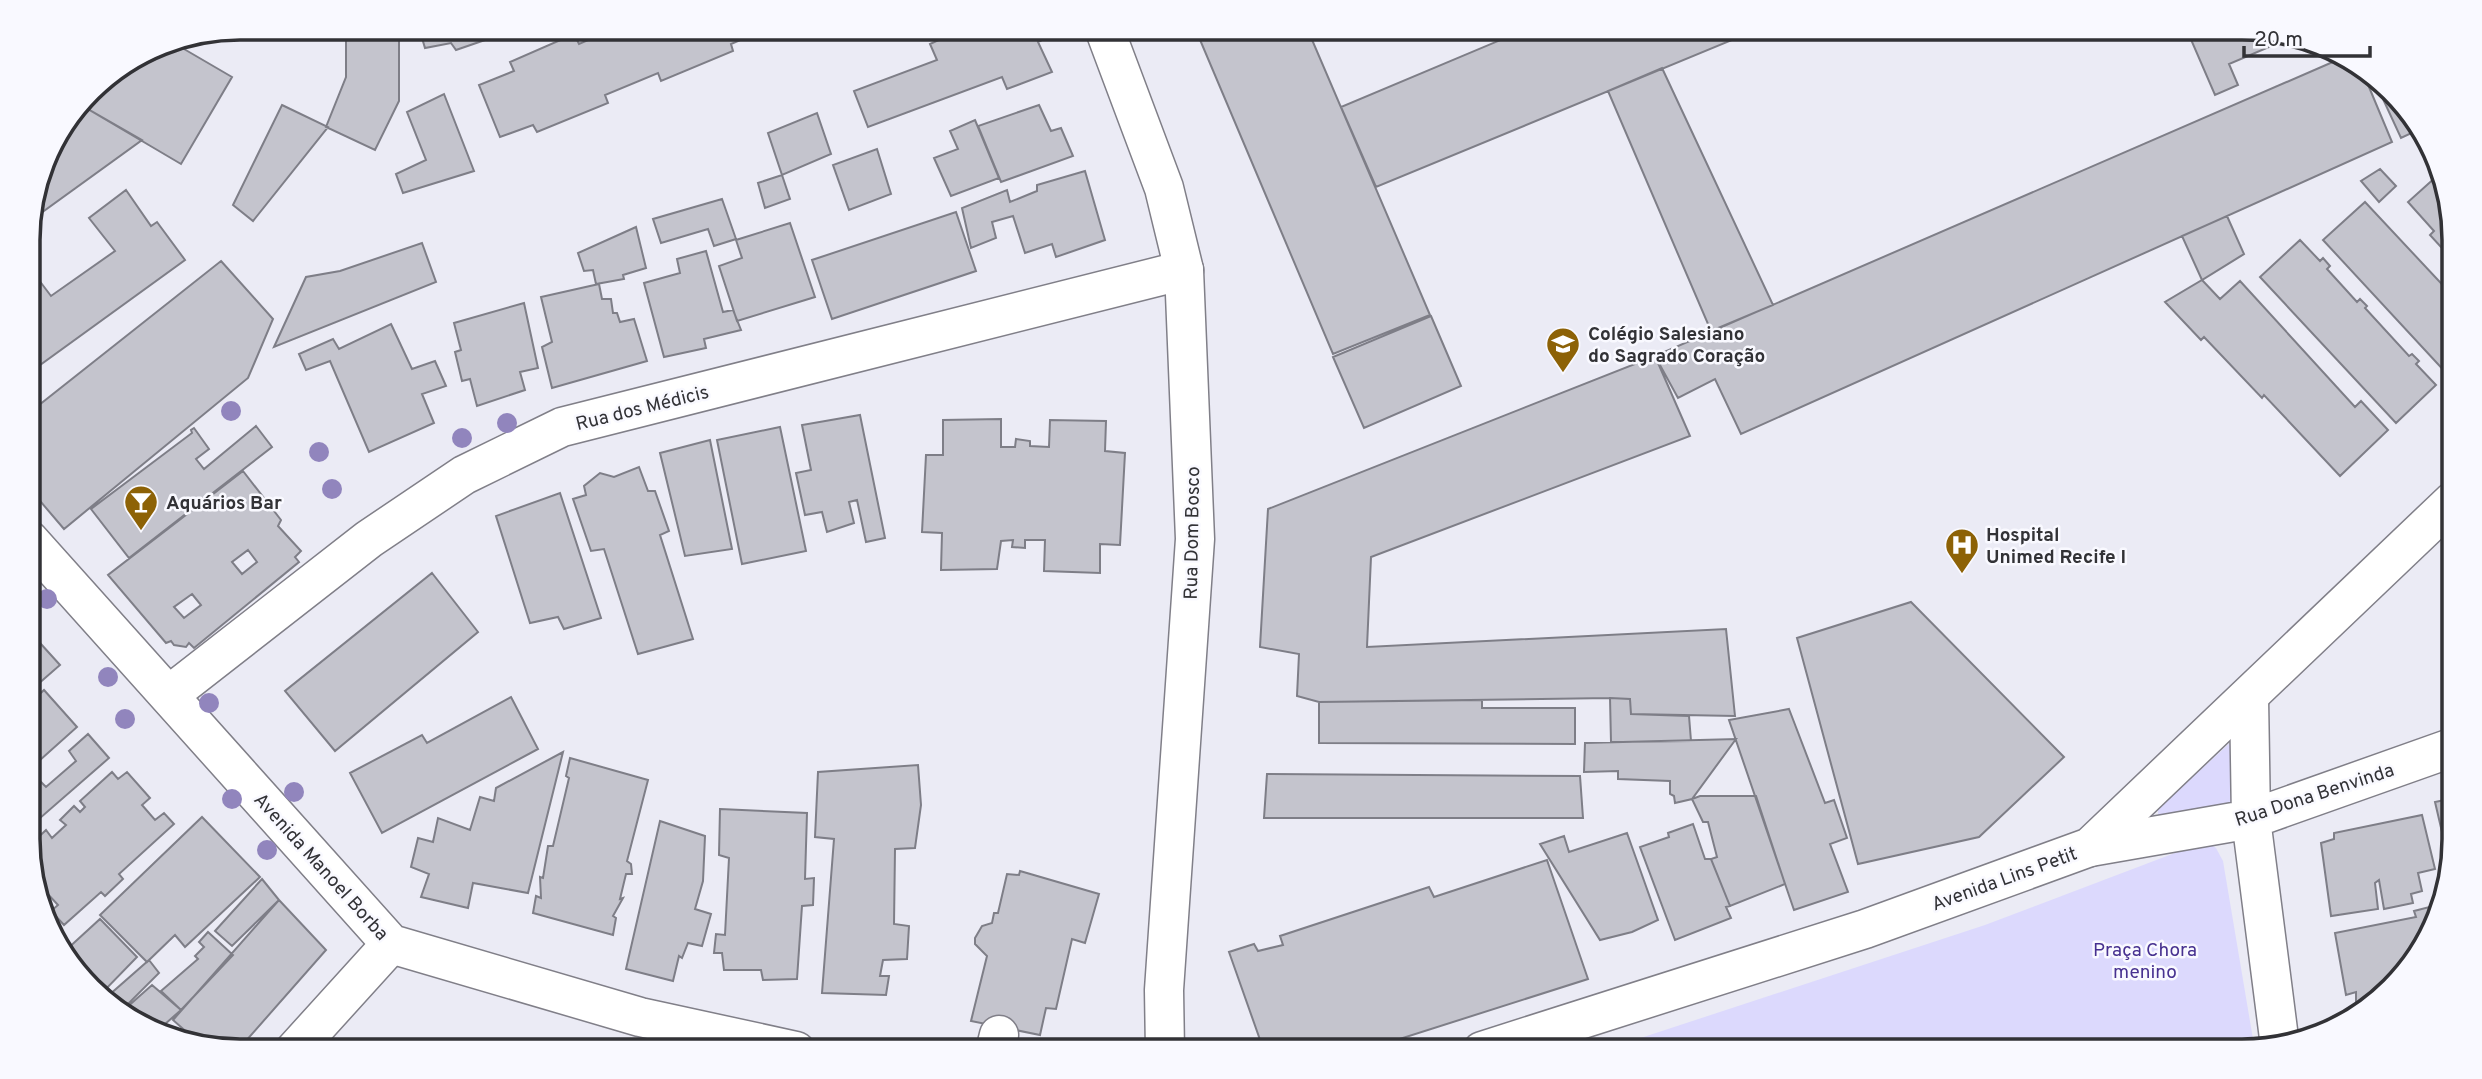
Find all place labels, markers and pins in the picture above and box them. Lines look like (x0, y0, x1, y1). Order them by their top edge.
place label: Colégio Salesiano do Sagrado Coração (1588, 323, 1765, 369)
school or university icon: Colégio Salesiano do Sagrado Coração (1544, 325, 1582, 374)
bar icon: Aquários Bar (122, 483, 160, 532)
place label: Aquários Bar (166, 492, 282, 516)
place label: Hospital Unimed Recife I (1986, 524, 2126, 570)
hospital icon: Hospital Unimed Recife I (1943, 526, 1981, 575)

